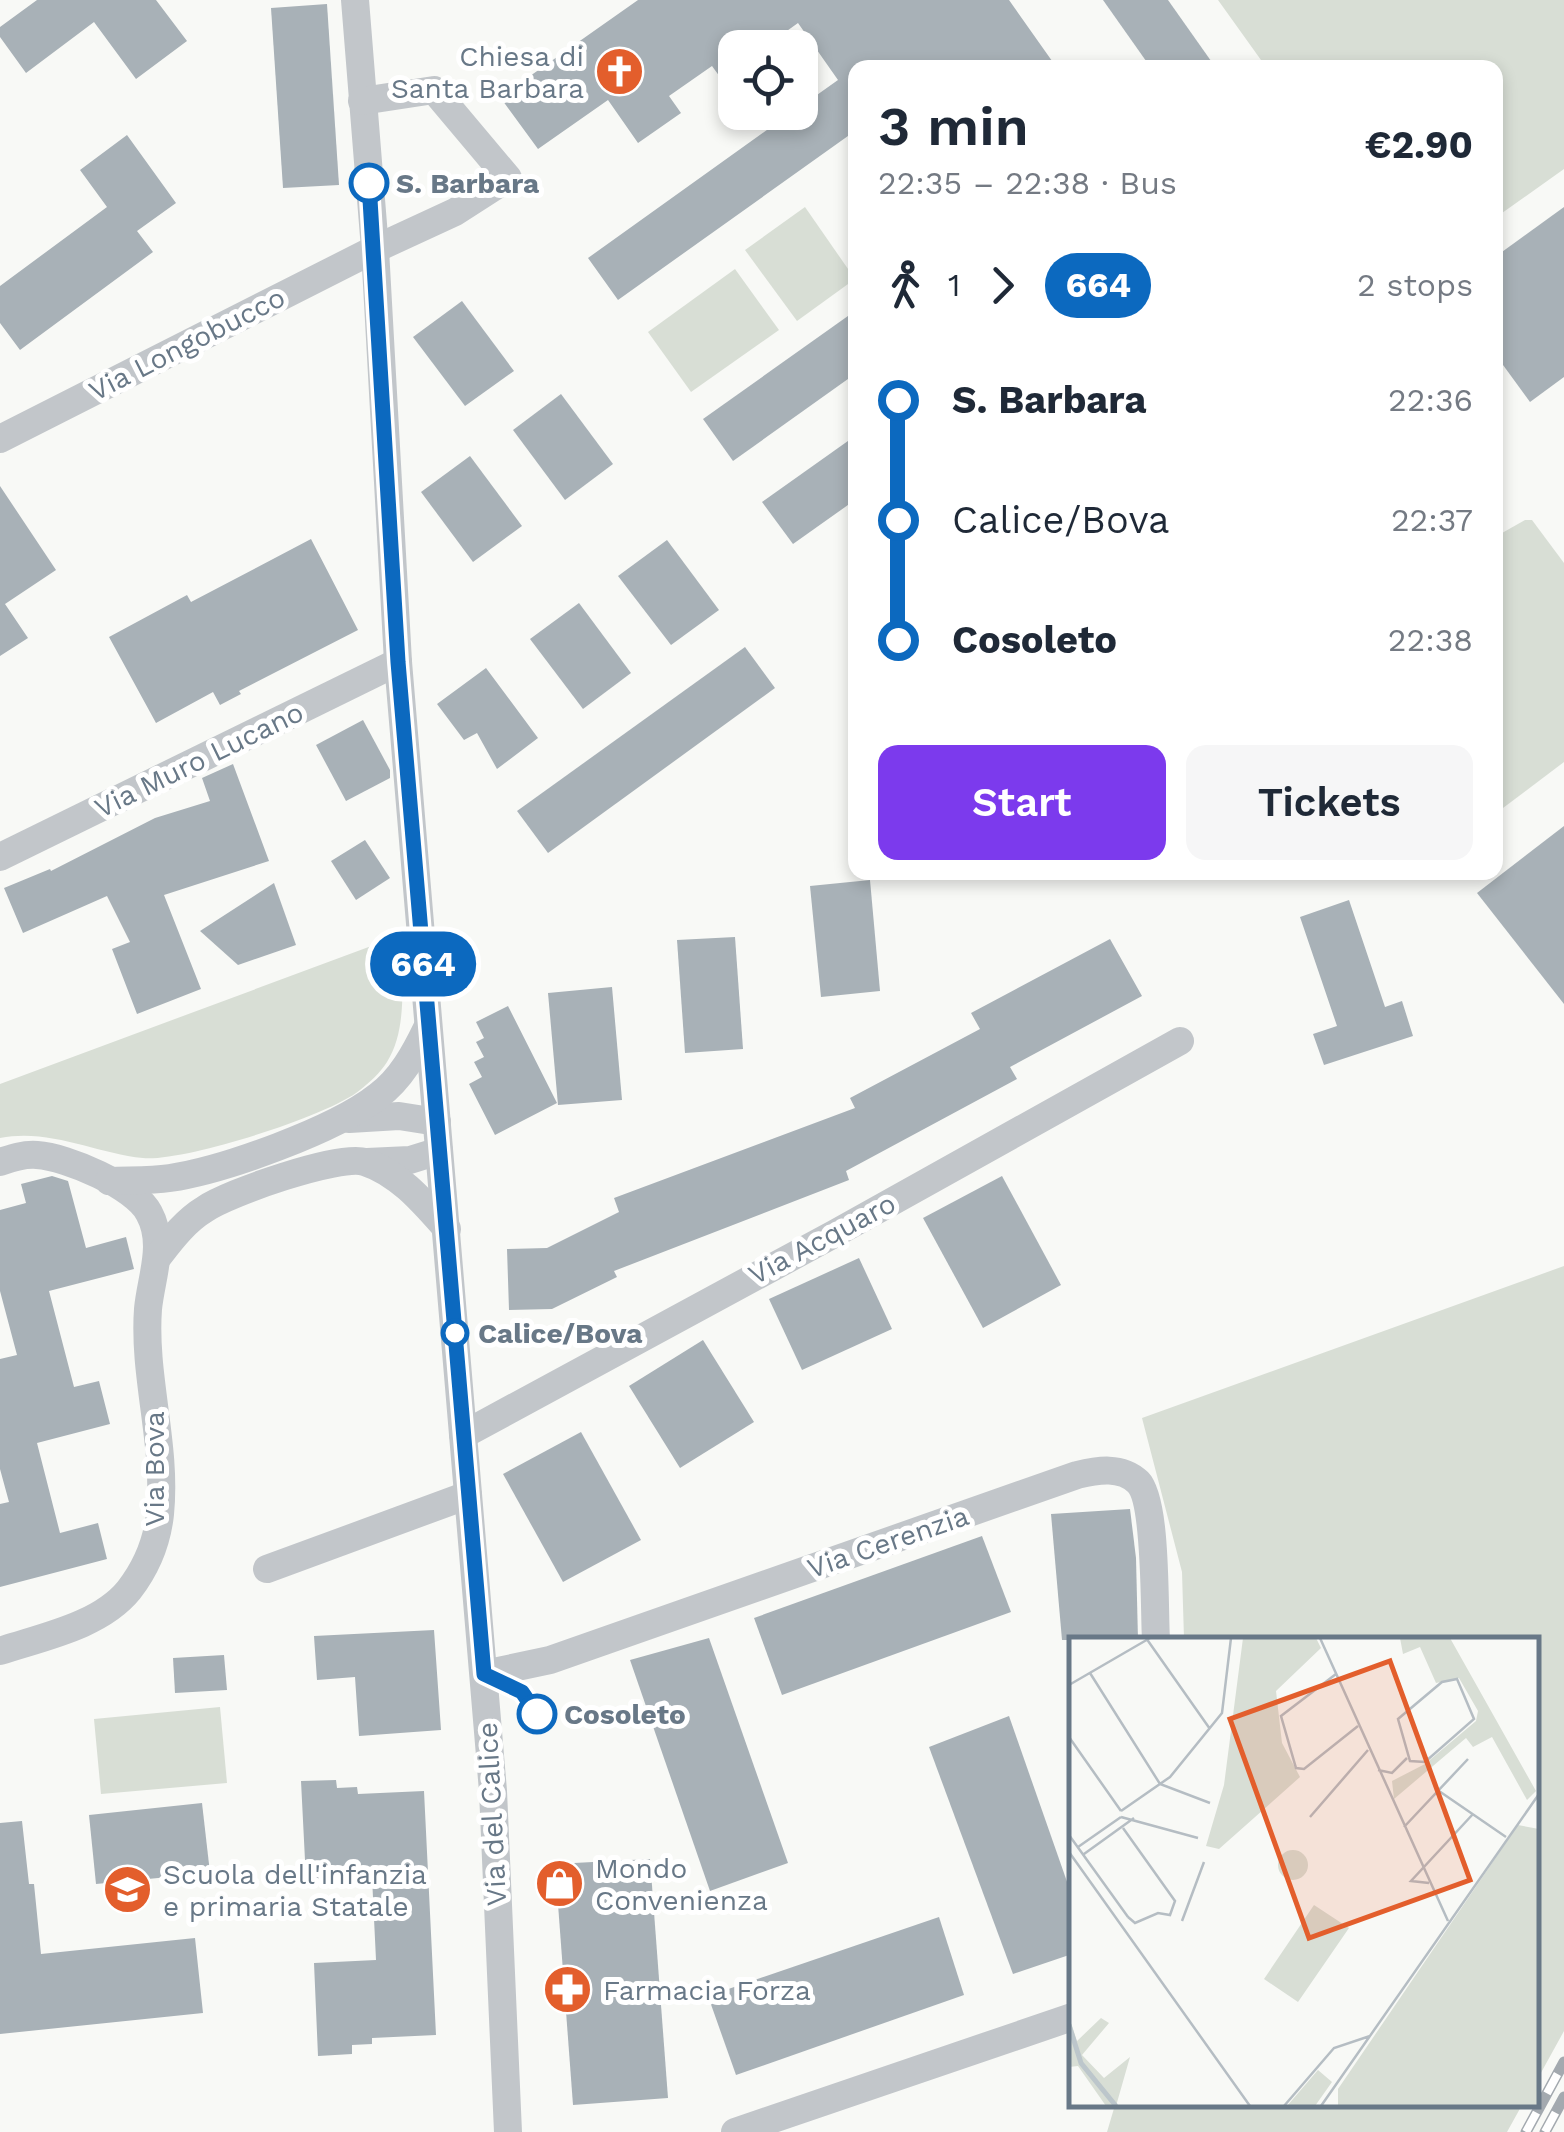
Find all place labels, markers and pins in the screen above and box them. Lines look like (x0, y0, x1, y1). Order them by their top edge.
place label: Chiesa di Santa Barbara (391, 40, 584, 105)
church icon: Chiesa di Santa Barbara (593, 46, 645, 98)
marker: S. Barbara (350, 164, 388, 202)
place label: S. Barbara (396, 167, 540, 200)
place label: Calice/Bova (478, 1317, 643, 1350)
marker: Calice/Bova (442, 1320, 468, 1346)
marker: Cosoleto (518, 1695, 556, 1733)
place label: Cosoleto (564, 1698, 686, 1731)
place label: Mondo Convenienza (595, 1852, 768, 1917)
place label: Scuola dell'infanzia e primaria Statale (163, 1858, 427, 1923)
shop icon: Mondo Convenienza (534, 1858, 586, 1910)
school or university icon: Scuola dell'infanzia e primaria Statale (102, 1864, 154, 1916)
pharmacy icon: Farmacia Forza (542, 1964, 594, 2016)
place label: Farmacia Forza (603, 1974, 811, 2007)

